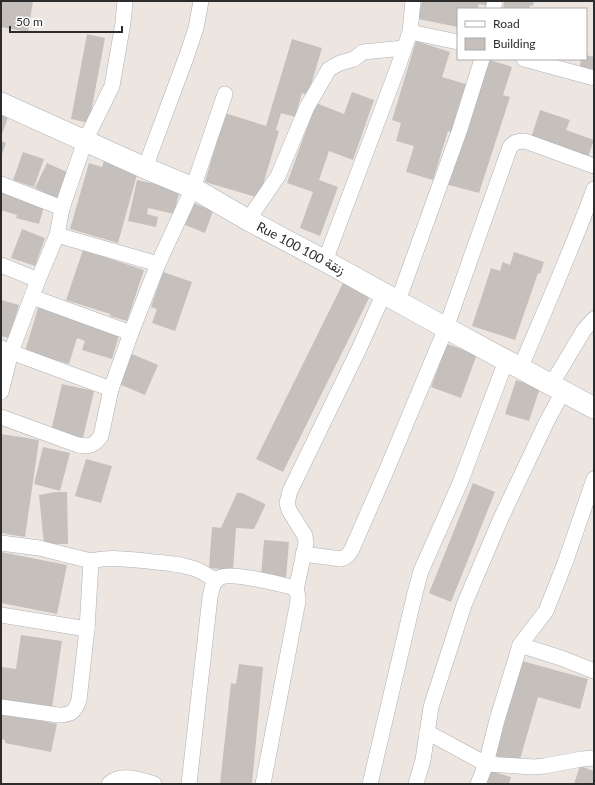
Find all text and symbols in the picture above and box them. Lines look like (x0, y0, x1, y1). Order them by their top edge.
scale bar (10, 8, 122, 34)
legend (457, 8, 587, 60)
text: 50 m (16, 14, 43, 29)
text: Road (493, 16, 520, 31)
text: Building (493, 36, 536, 51)
street label: Rue 100 زنقة 100 (254, 218, 348, 279)

